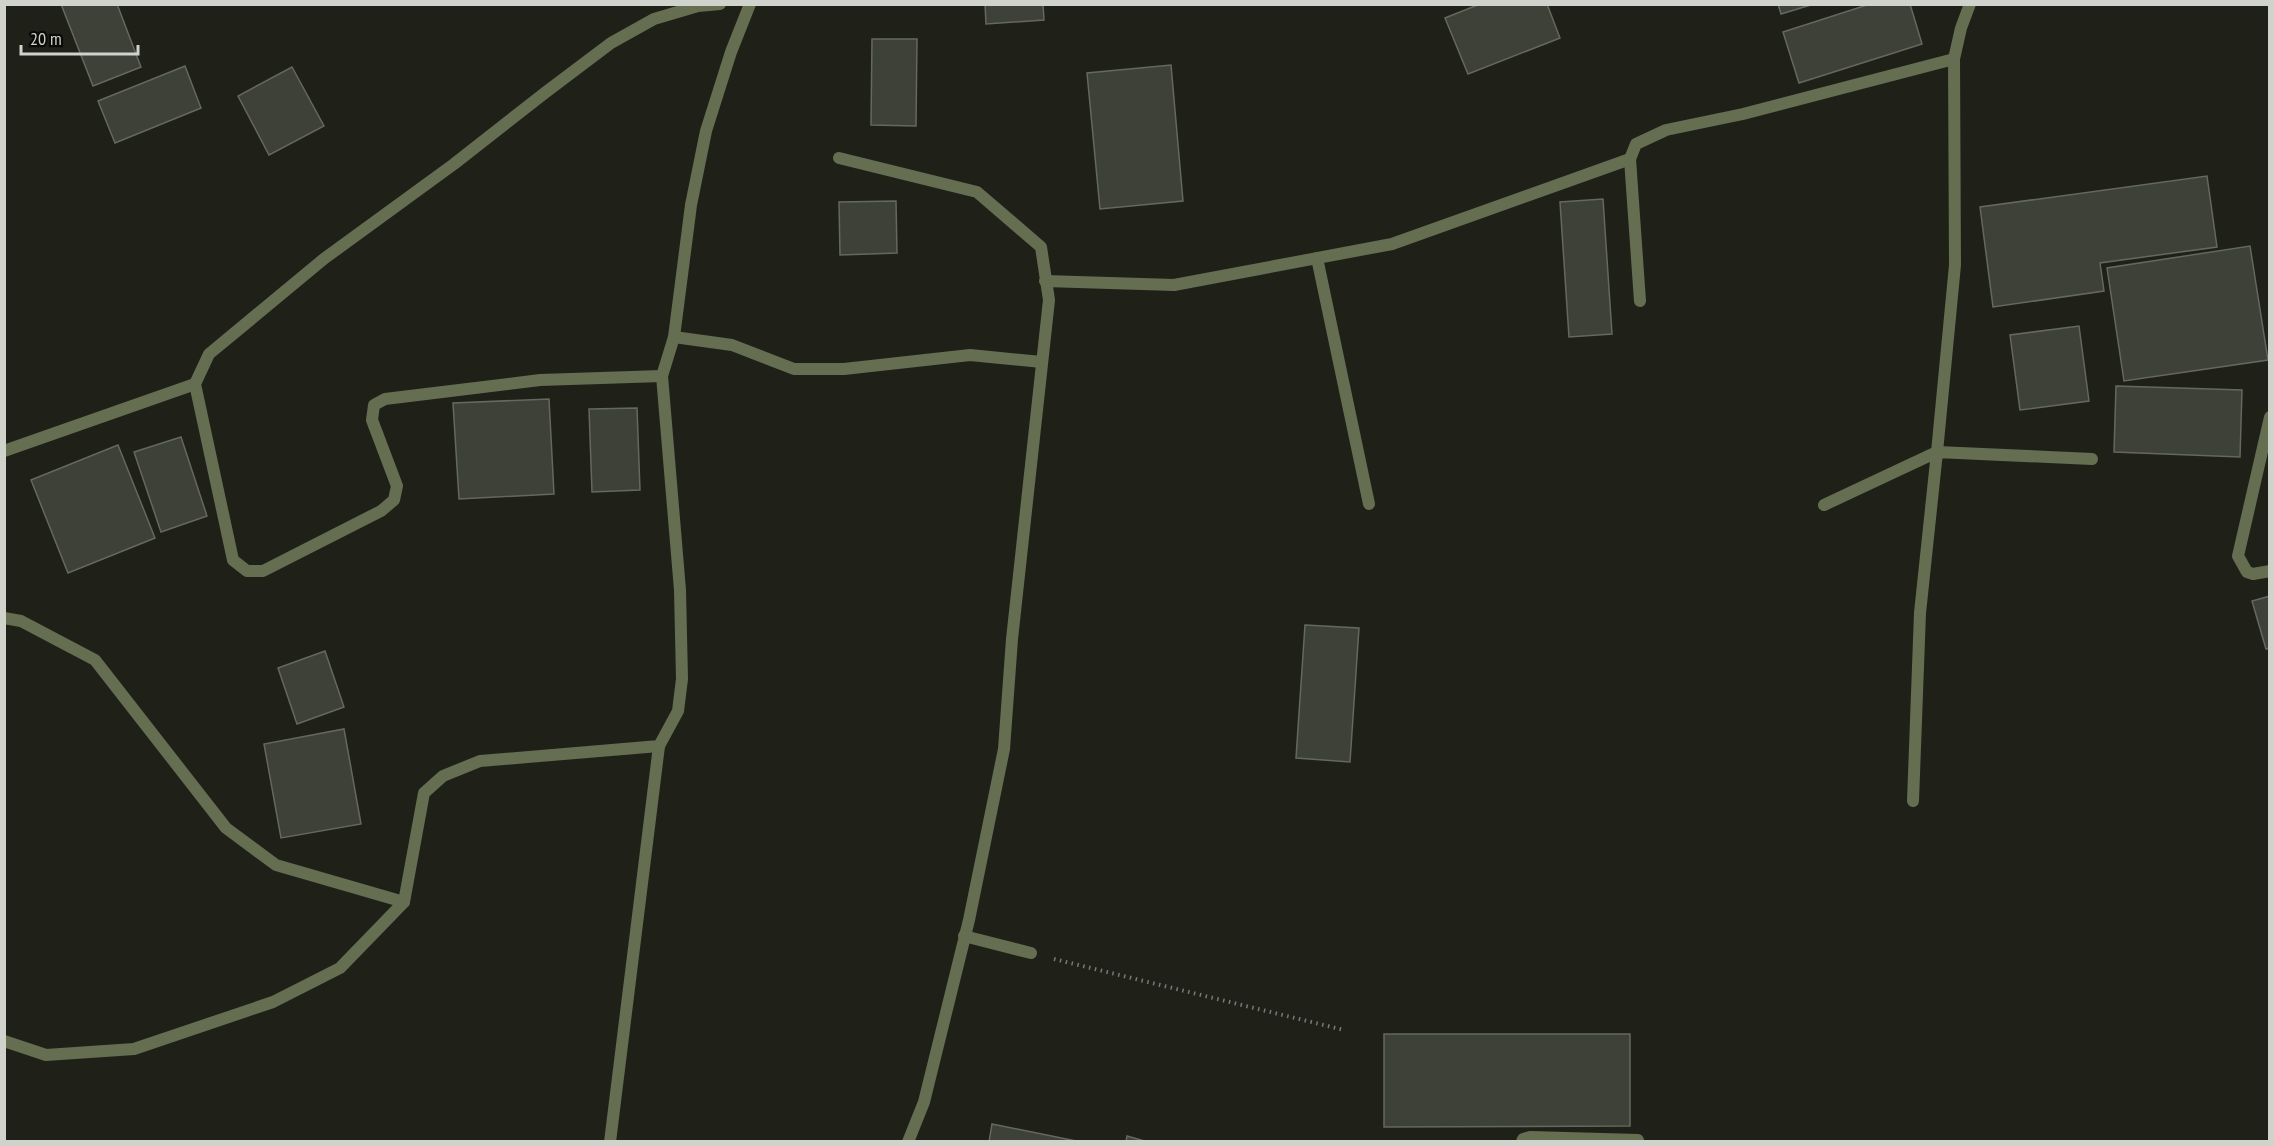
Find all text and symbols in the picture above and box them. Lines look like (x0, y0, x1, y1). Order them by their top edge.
scale bar (21, 18, 138, 56)
text: 20 m (30, 27, 62, 50)

